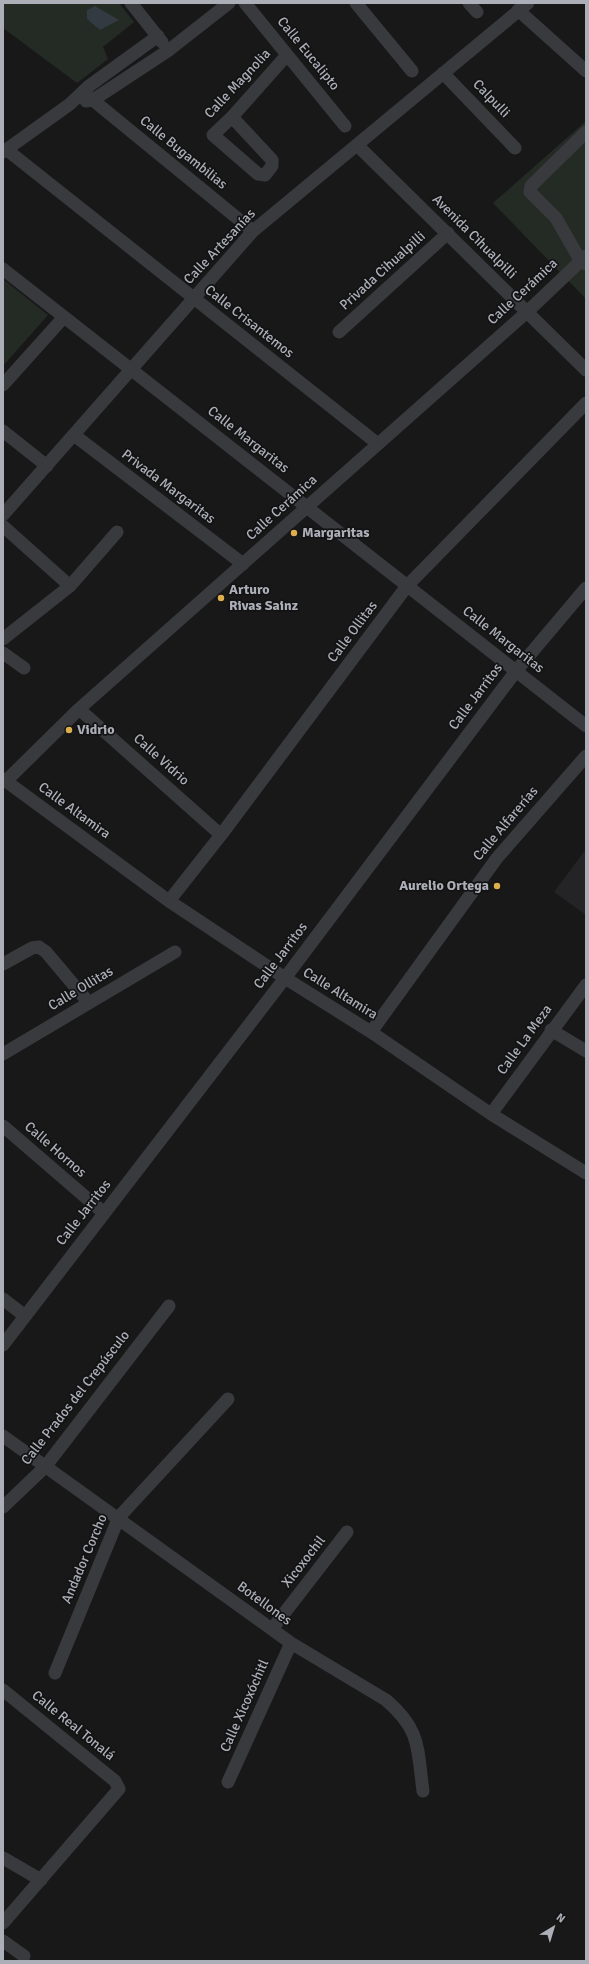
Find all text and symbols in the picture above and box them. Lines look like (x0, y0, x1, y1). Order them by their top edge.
street label: Calle Eucalipto (273, 14, 343, 94)
street label: Calle Magnolia (201, 46, 275, 122)
street label: Calpulli (469, 76, 513, 122)
street label: Calle Bugambilias (136, 113, 230, 193)
street label: Avenida Cihualpilli (428, 191, 520, 283)
street label: Calle Artesanías (181, 206, 259, 288)
street label: Privada Cihualpilli (337, 228, 429, 314)
street label: Calle Cerámica (484, 255, 562, 329)
street label: Calle Crisantemos (201, 282, 297, 362)
street label: Calle Margaritas (204, 403, 292, 477)
street label: Privada Margaritas (118, 446, 218, 528)
street label: Calle Cerámica (243, 472, 321, 544)
place label: Margaritas (302, 525, 369, 541)
marker: Margaritas (289, 528, 299, 538)
place label: Arturo Rivas Sainz (229, 582, 298, 614)
marker: Arturo Rivas Sainz (216, 593, 226, 603)
street label: Calle Ollitas (324, 598, 382, 666)
street label: Calle Margaritas (459, 603, 547, 677)
street label: Calle Jarritos (446, 660, 506, 734)
place label: Vidrio (77, 722, 115, 738)
marker: Vidrio (64, 725, 74, 735)
street label: Calle Vidrio (130, 731, 192, 789)
street label: Calle Altamira (35, 779, 113, 843)
street label: Calle Alfarerías (470, 783, 542, 865)
place label: Aurelio Ortega (399, 878, 489, 894)
marker: Aurelio Ortega (492, 881, 502, 891)
street label: Calle Jarritos (251, 919, 311, 993)
street label: Calle Ollitas (46, 963, 116, 1015)
street label: Calle Altamira (300, 964, 380, 1024)
street label: Calle La Meza (494, 1002, 556, 1078)
street label: Calle Hornos (21, 1119, 89, 1181)
street label: Calle Jarritos (53, 1177, 115, 1249)
street label: Calle Prados del Crepúsculo (18, 1327, 134, 1469)
street label: Andador Corcho (59, 1512, 111, 1606)
street label: Xicoxochil (279, 1533, 329, 1591)
street label: Botellones (233, 1579, 295, 1629)
street label: Calle Xicoxóchitl (217, 1657, 273, 1755)
street label: Calle Real Tonalá (28, 1687, 118, 1765)
north arrow (533, 1908, 573, 1948)
text: N (554, 1911, 568, 1926)

